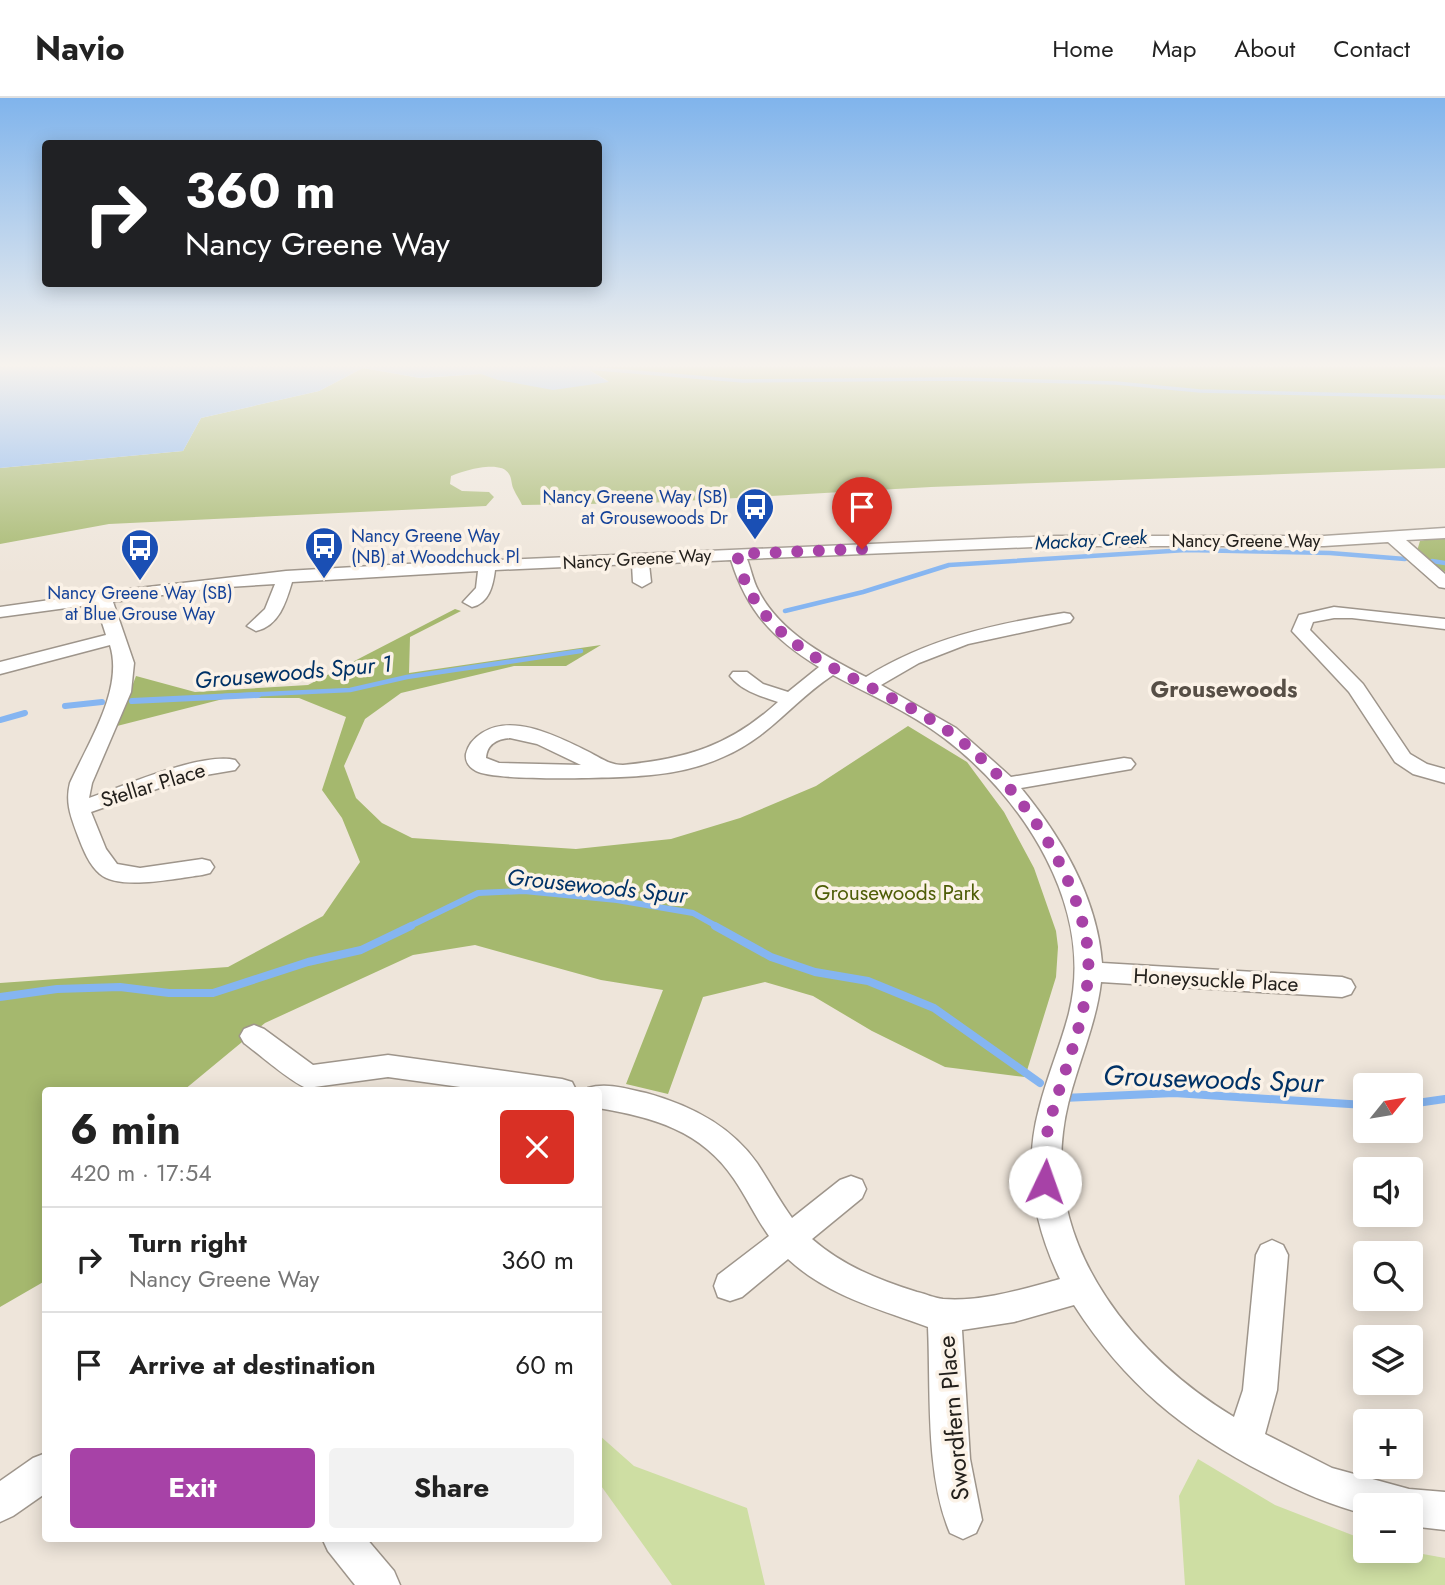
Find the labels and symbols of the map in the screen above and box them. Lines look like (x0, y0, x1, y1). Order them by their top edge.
pin (832, 477, 892, 549)
place label: Nancy Greene Way (SB) at Grousewoods Dr (543, 484, 729, 531)
bus stop icon: Nancy Greene Way (SB) at Grousewoods Dr (734, 486, 776, 541)
place label: Nancy Greene Way (NB) at Woodchuck Pl (351, 523, 520, 570)
water label: Mackay Creek (1034, 524, 1149, 556)
bus stop icon: Nancy Greene Way (NB) at Woodchuck Pl (303, 525, 345, 580)
bus stop icon: Nancy Greene Way (SB) at Blue Grouse Way (119, 527, 161, 582)
street label: Nancy Greene Way (1171, 528, 1321, 554)
street label: Nancy Greene Way (562, 542, 712, 576)
place label: Nancy Greene Way (SB) at Blue Grouse Way (47, 580, 233, 627)
water label: Grousewoods Spur 1 (193, 646, 393, 698)
district label: Grousewoods (1151, 672, 1297, 706)
street label: Stellar Place (97, 755, 209, 815)
water label: Grousewoods Spur (505, 860, 690, 912)
park label: Grousewoods Park (814, 878, 981, 908)
street label: Honeysuckle Place (1133, 961, 1299, 999)
water label: Grousewoods Spur (1102, 1055, 1325, 1103)
north arrow (1353, 1073, 1423, 1143)
position arrow (1008, 1145, 1082, 1219)
street label: Swordfern Place (928, 1334, 978, 1502)

